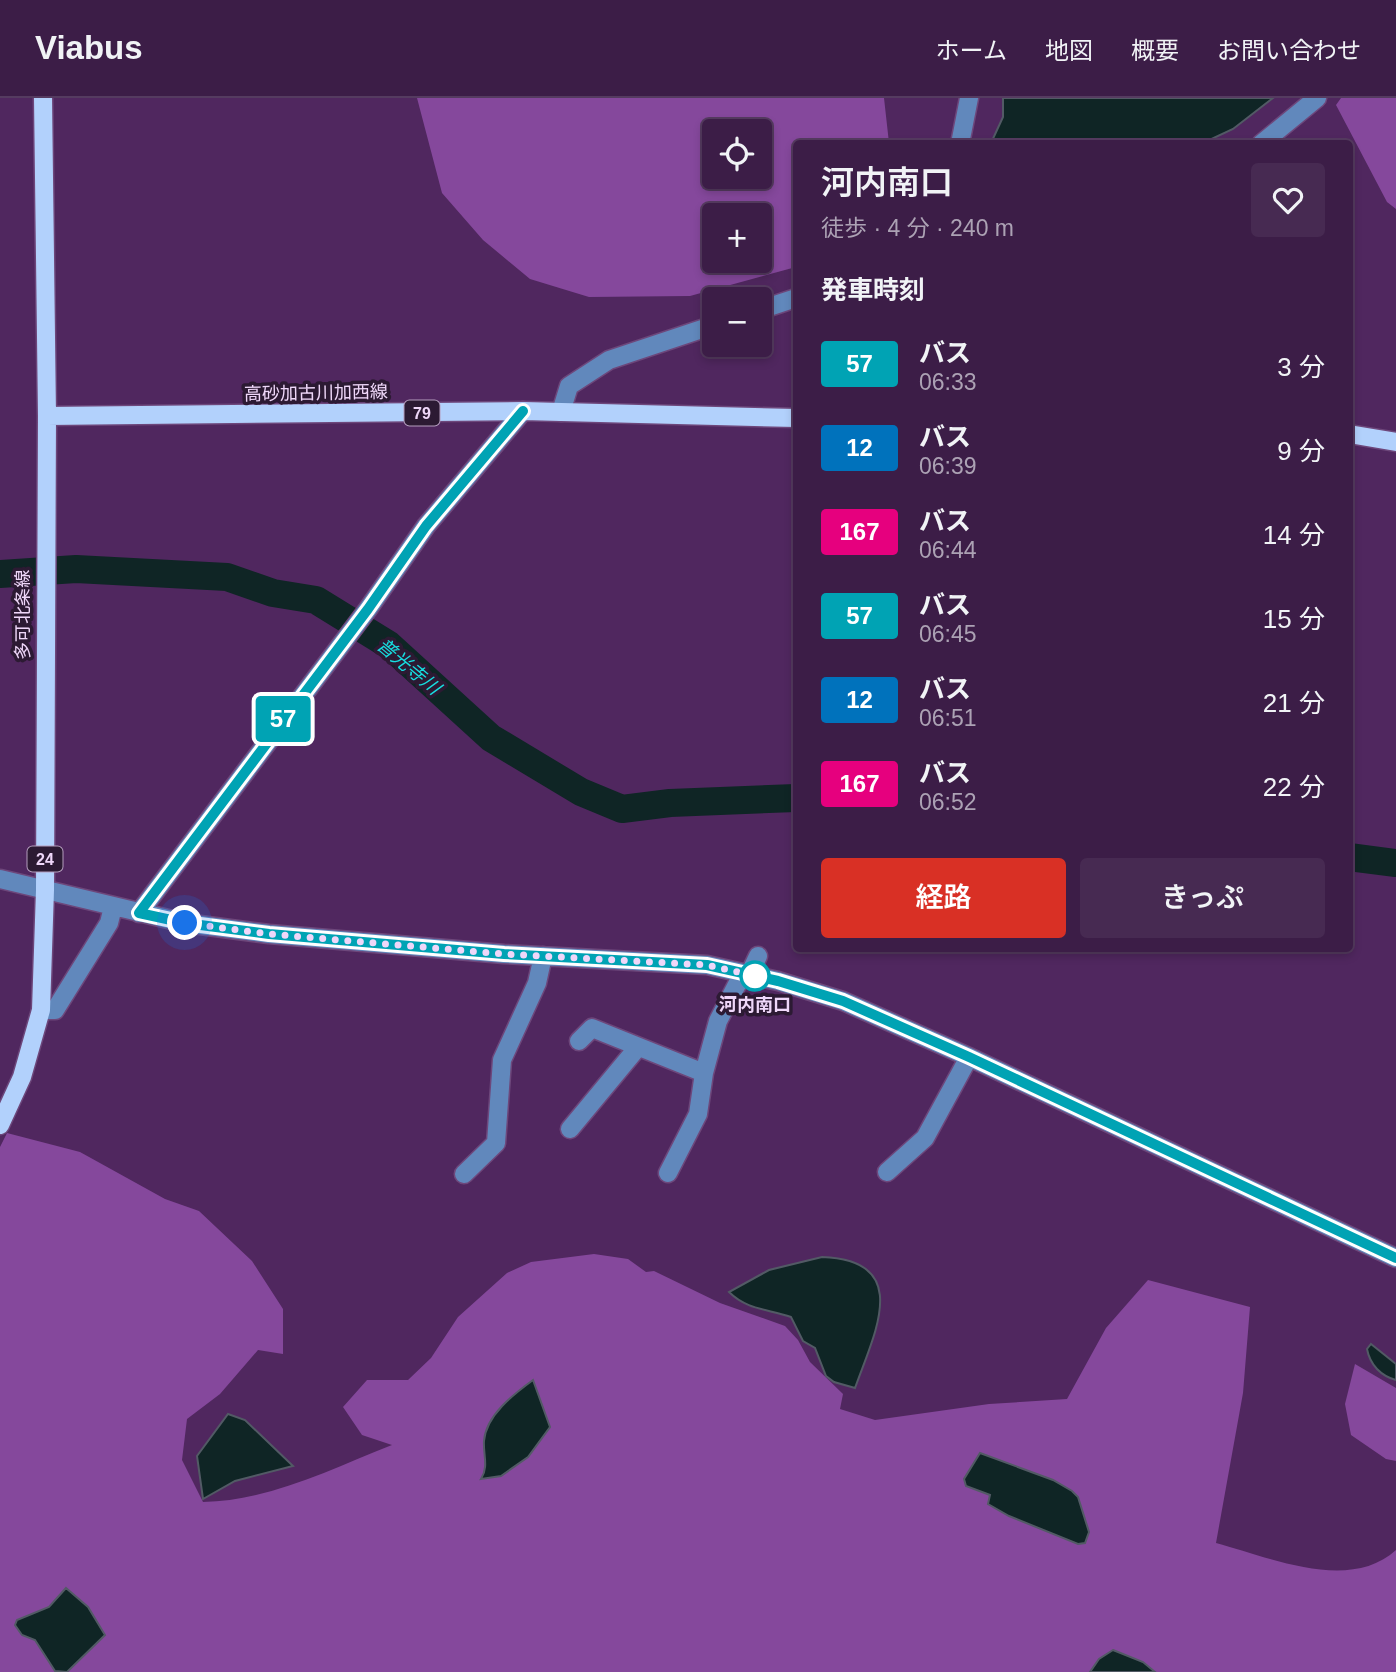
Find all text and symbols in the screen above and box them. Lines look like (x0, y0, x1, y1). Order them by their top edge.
text: Viabus (35, 29, 143, 66)
text: ホーム (936, 37, 1007, 64)
text: 地図 (1045, 37, 1093, 64)
text: 概要 (1131, 37, 1179, 64)
text: お問い合わせ (1217, 37, 1361, 64)
map controls (702, 119, 772, 357)
button: locate (702, 119, 772, 189)
button: heart (1251, 163, 1325, 237)
text: 河内南口 (821, 164, 953, 201)
button: + (702, 203, 772, 273)
text: 徒歩 · 4 分 · 240 m (821, 215, 1014, 241)
text: 発車時刻 (821, 275, 925, 305)
button: − (702, 287, 772, 357)
text: バス (919, 338, 971, 368)
text: 57 (846, 350, 873, 377)
text: 3 分 (1277, 352, 1325, 382)
text: 06:33 (919, 369, 977, 395)
street label: 高砂加古川加西線 (244, 382, 388, 404)
road number: 79 (404, 400, 440, 426)
text: バス (919, 422, 971, 452)
text: 12 (846, 434, 873, 461)
text: 9 分 (1277, 436, 1325, 466)
text: 06:39 (919, 453, 977, 479)
text: バス (919, 506, 971, 536)
text: 167 (839, 518, 880, 545)
text: 14 分 (1263, 520, 1325, 550)
text: 06:44 (919, 537, 977, 563)
street label: 多可北条線 (13, 570, 33, 660)
text: バス (919, 590, 971, 620)
text: 57 (846, 602, 873, 629)
text: 15 分 (1263, 604, 1325, 634)
text: 06:45 (919, 621, 977, 647)
water label: 普光寺川 (373, 634, 446, 700)
text: バス (919, 674, 971, 704)
text: 12 (846, 686, 873, 713)
text: 21 分 (1263, 688, 1325, 718)
line badge: 57 (252, 696, 314, 742)
text: 57 (270, 705, 296, 732)
text: 06:51 (919, 705, 977, 731)
text: バス (919, 758, 971, 788)
text: 167 (839, 770, 880, 797)
text: 22 分 (1263, 772, 1325, 802)
text: 06:52 (919, 789, 977, 815)
road number: 24 (28, 846, 62, 872)
button: 経路 (821, 858, 1066, 938)
button: きっぷ (1080, 858, 1325, 938)
your location (167, 905, 202, 940)
marker: 河内南口 (740, 961, 770, 991)
place label: 河内南口 (719, 995, 791, 1015)

